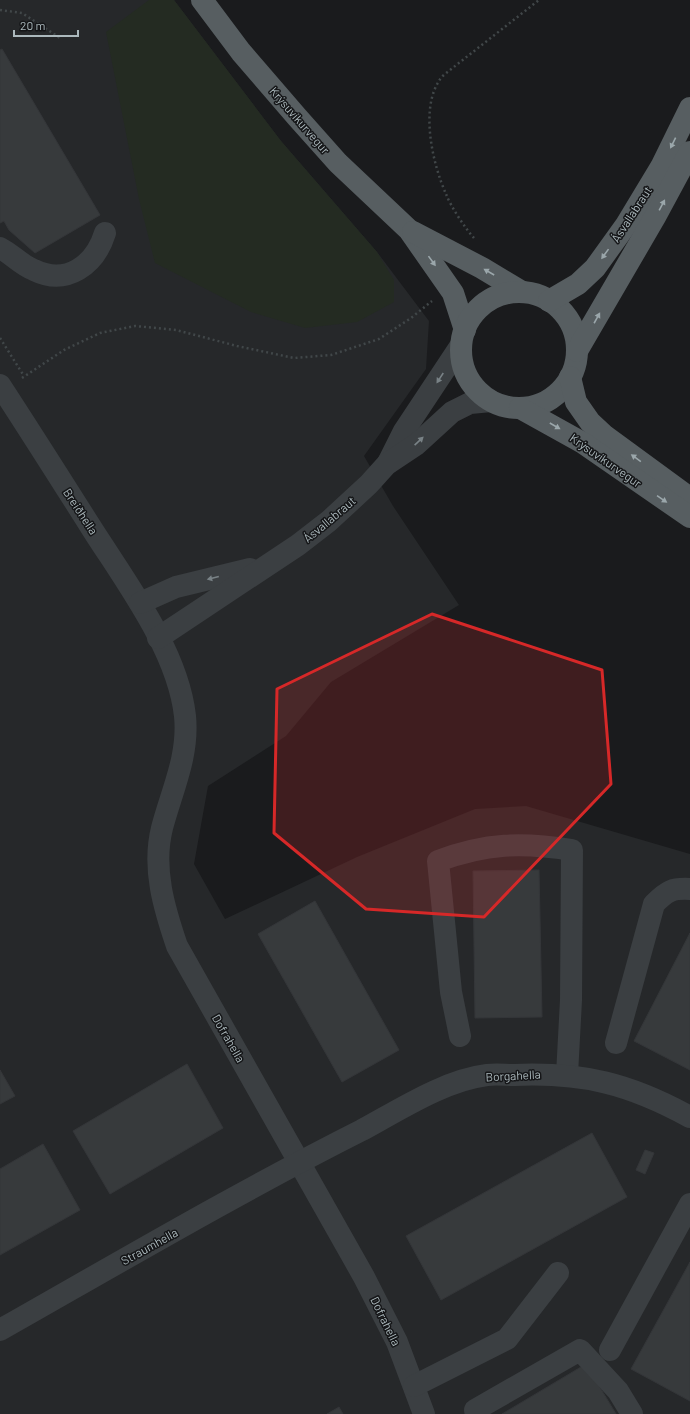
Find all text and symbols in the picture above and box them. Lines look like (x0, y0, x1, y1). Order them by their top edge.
scale bar (14, 12, 78, 38)
text: 20 m (20, 18, 46, 32)
street label: Krýsuvíkurvegur (267, 84, 333, 157)
one-way arrow (670, 137, 676, 149)
street label: Ásvallabraut (608, 183, 654, 245)
one-way arrow (659, 199, 665, 211)
one-way arrow (601, 249, 609, 259)
one-way arrow (427, 256, 436, 267)
one-way arrow (483, 269, 495, 276)
one-way arrow (593, 312, 600, 324)
one-way arrow (436, 373, 444, 383)
one-way arrow (549, 423, 561, 430)
street label: Krýsuvíkurvegur (568, 430, 645, 490)
one-way arrow (414, 437, 424, 446)
one-way arrow (630, 454, 641, 462)
street label: Breiðhella (61, 485, 101, 537)
street label: Ásvallabraut (300, 493, 358, 545)
one-way arrow (657, 495, 667, 503)
one-way arrow (207, 576, 219, 582)
street label: Dofrahella (210, 1012, 248, 1064)
street label: Borgahella (485, 1067, 541, 1083)
street label: Straumhella (118, 1225, 180, 1267)
street label: Dofrahella (368, 1294, 404, 1348)

